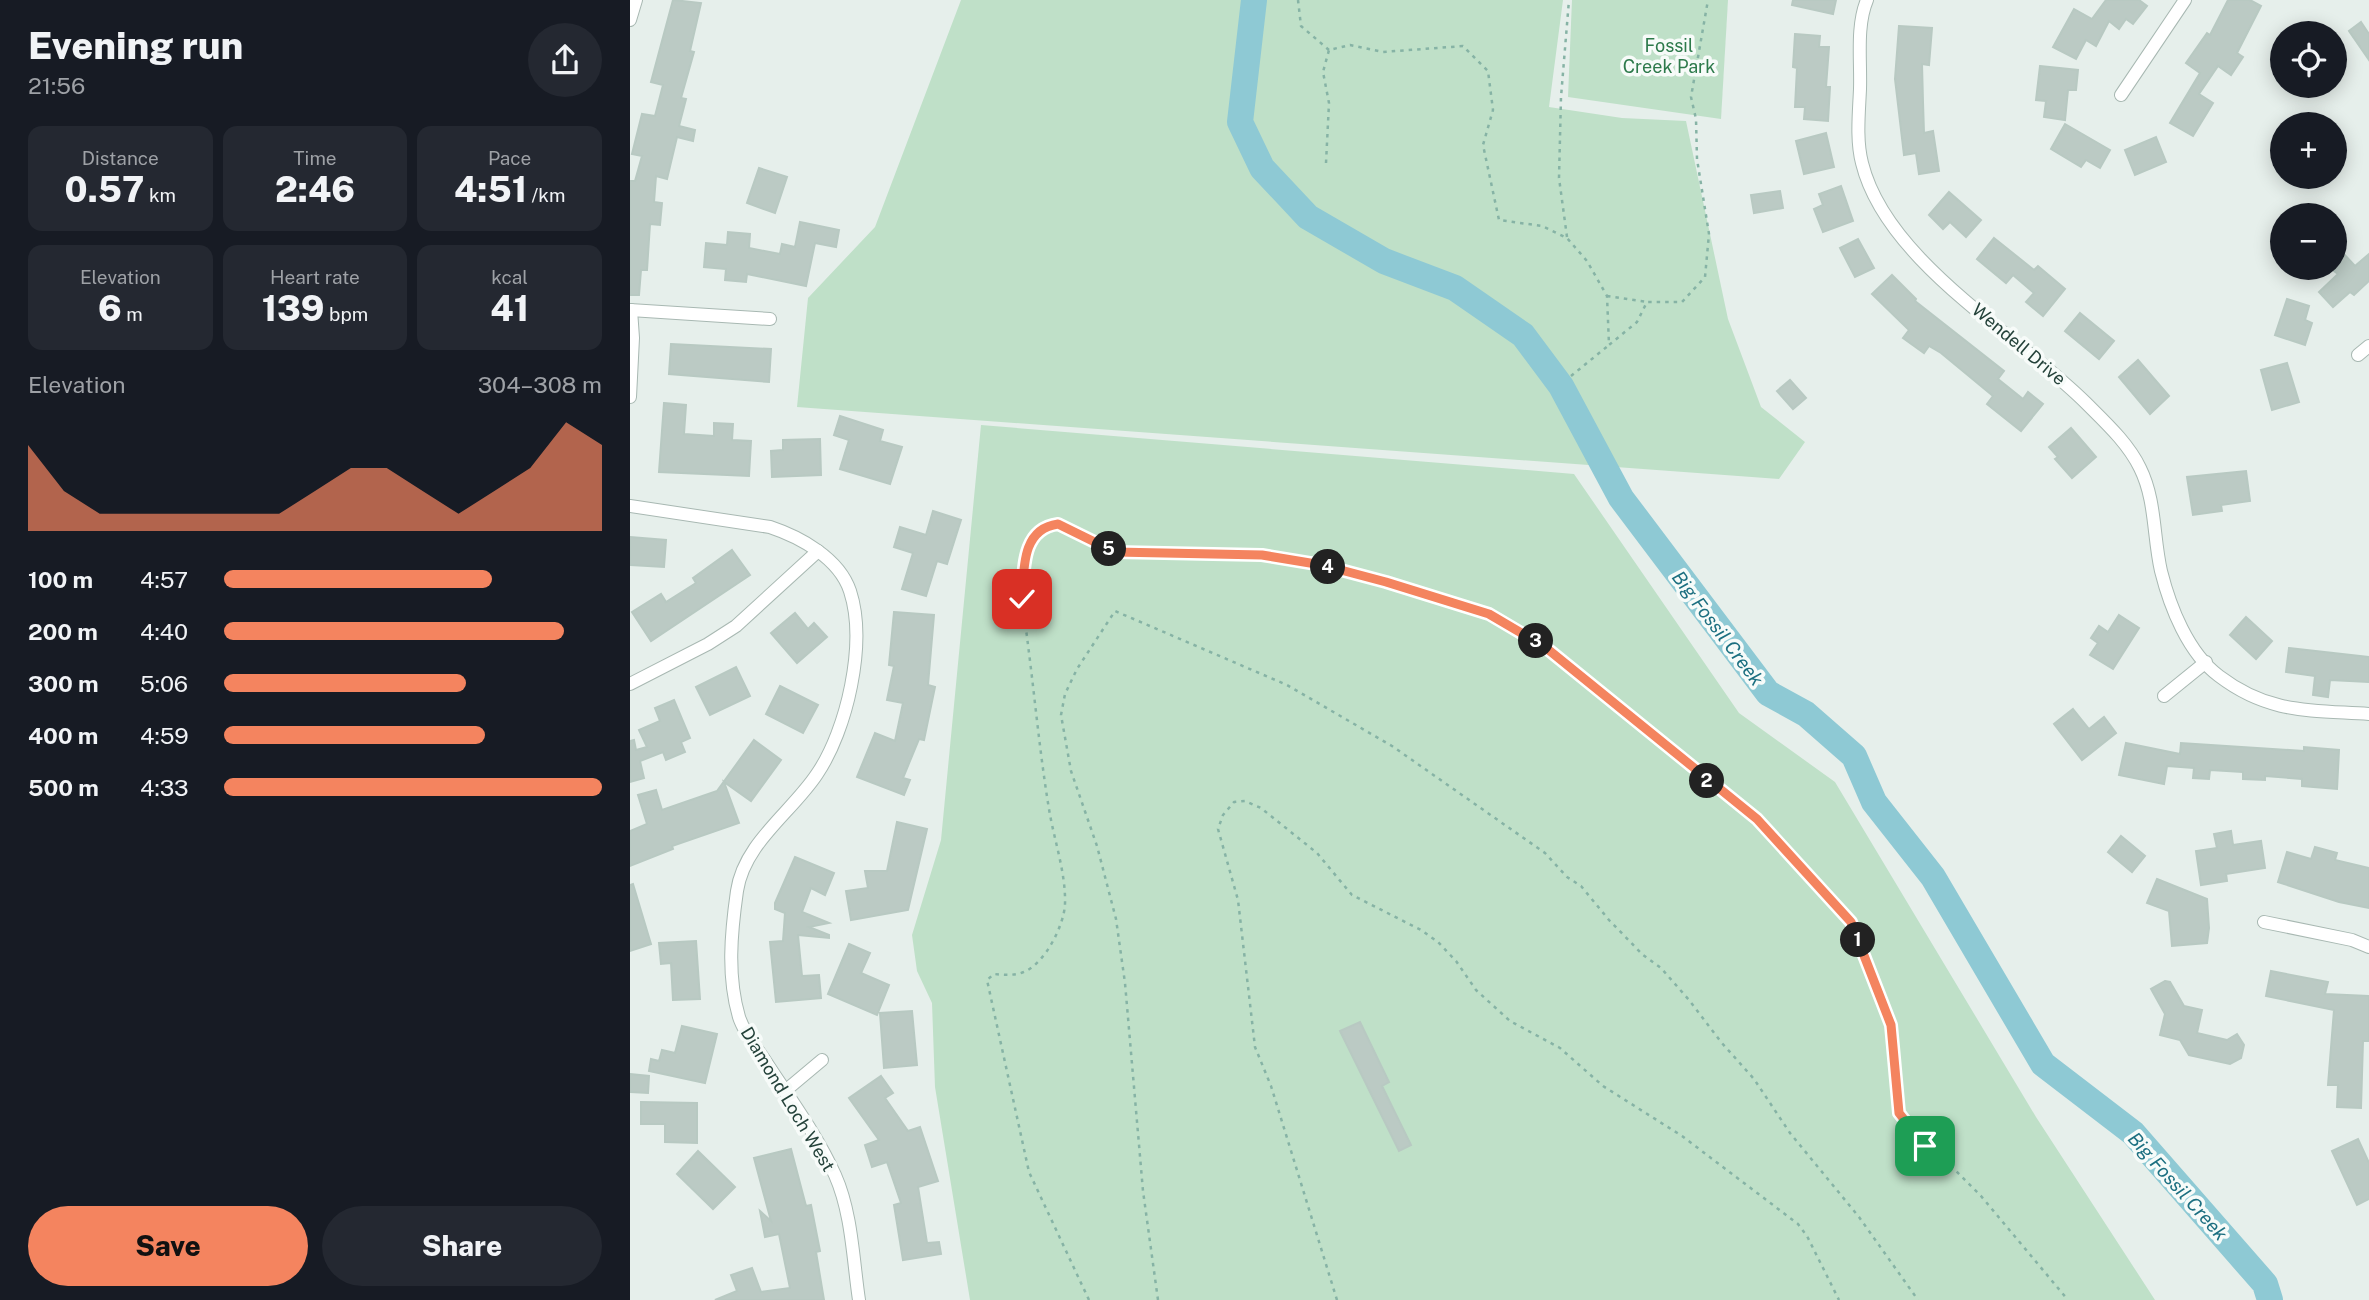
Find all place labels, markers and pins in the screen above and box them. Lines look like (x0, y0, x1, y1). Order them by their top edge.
pin: 5 (1092, 532, 1126, 566)
pin: 4 (1310, 550, 1346, 584)
pin (992, 569, 1052, 629)
pin: 3 (1518, 624, 1553, 658)
pin: 2 (1690, 764, 1724, 798)
pin: 1 (1840, 922, 1876, 958)
pin (1895, 1116, 1955, 1176)

